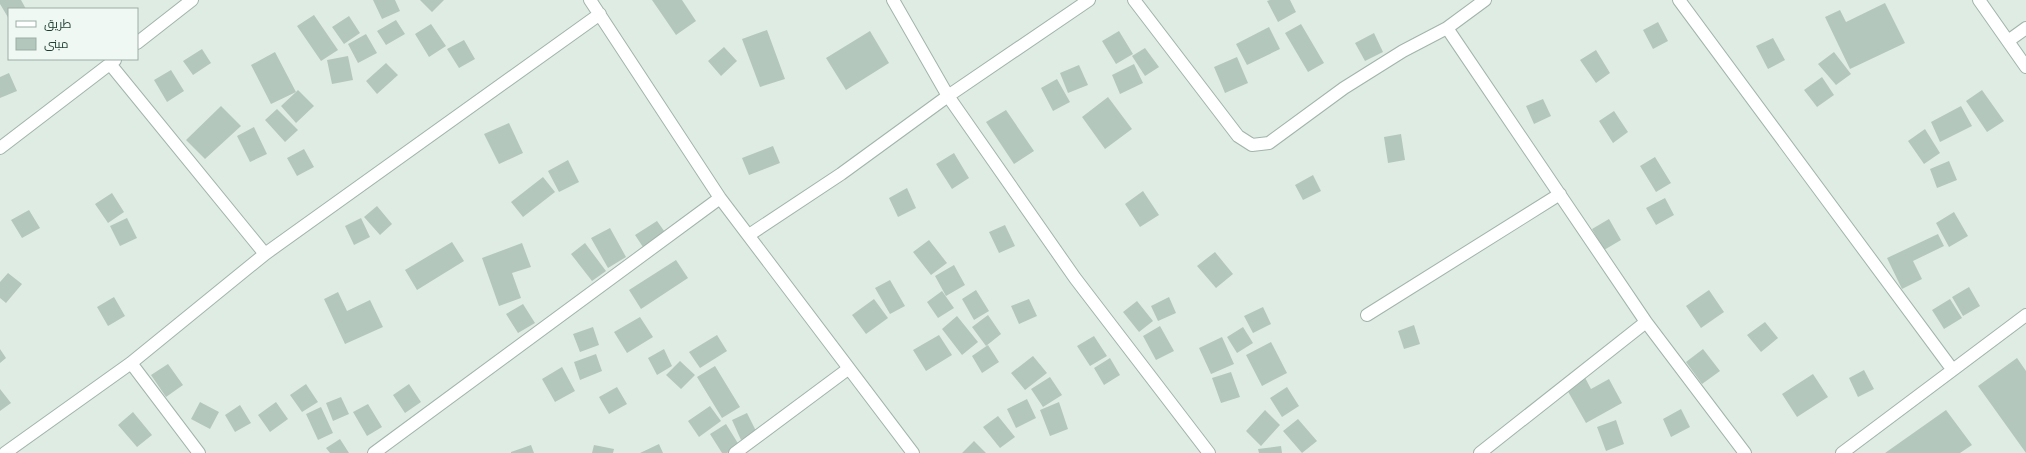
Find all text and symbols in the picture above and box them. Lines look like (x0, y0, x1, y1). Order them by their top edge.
legend (8, 8, 138, 60)
text: طريق (44, 15, 72, 32)
text: مبنى (44, 35, 69, 52)

